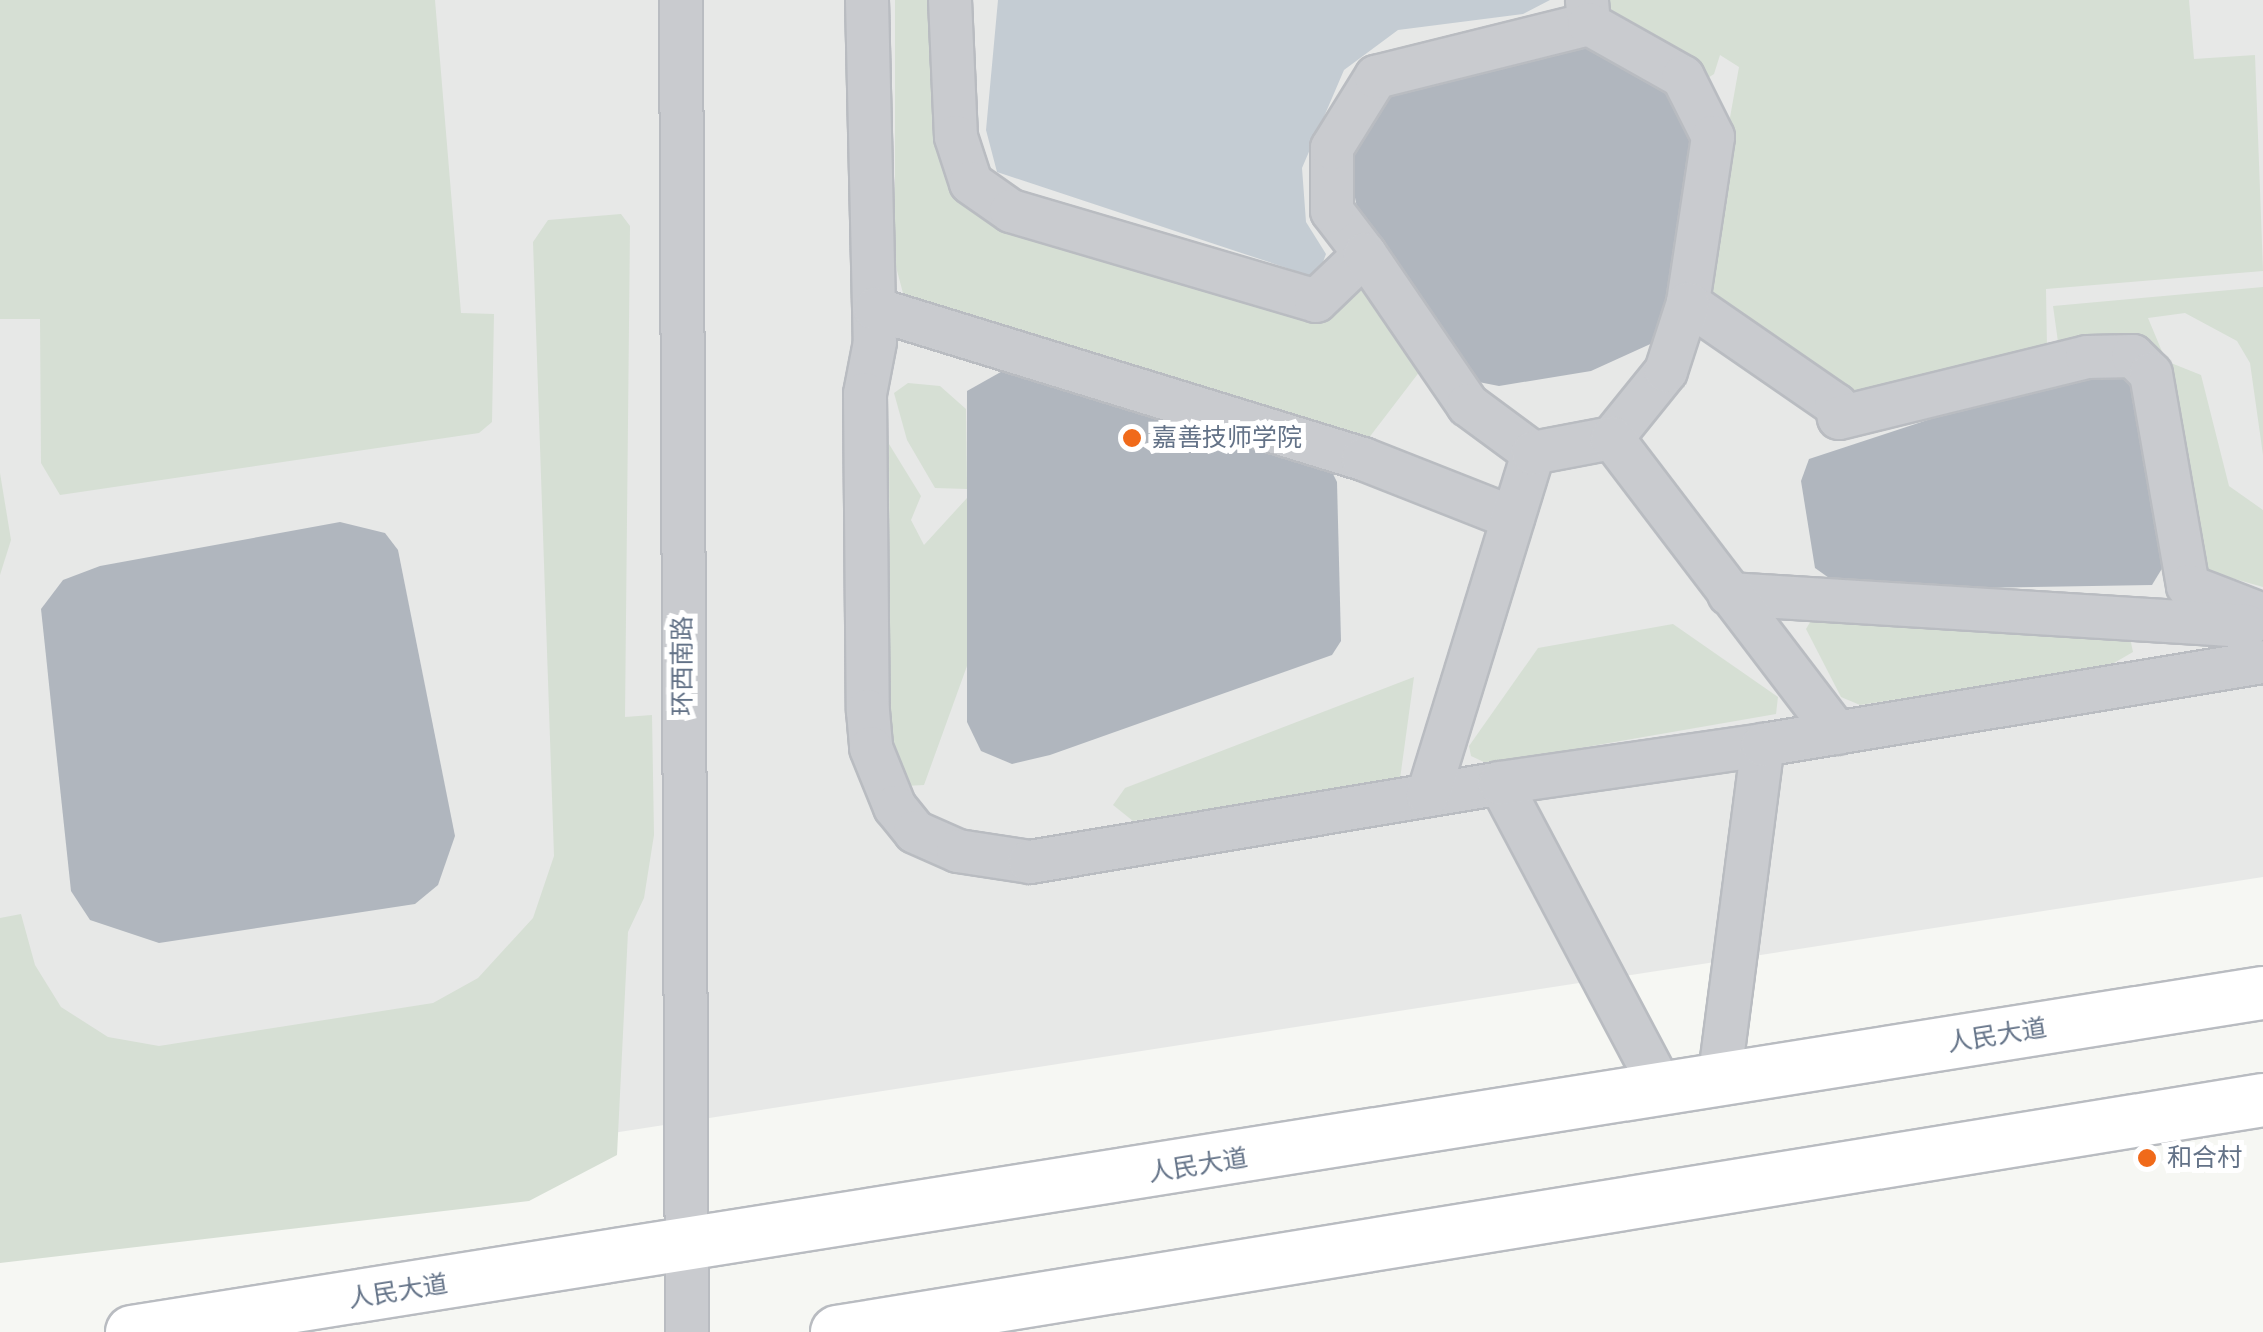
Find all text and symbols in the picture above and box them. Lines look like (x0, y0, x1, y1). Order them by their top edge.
place label: 嘉善技师学院 (1152, 423, 1302, 453)
marker: 嘉善技师学院 (1121, 427, 1143, 449)
street label: 环西南路 (668, 616, 698, 716)
street label: 人民大道 (1945, 1013, 2049, 1059)
street label: 人民大道 (1146, 1143, 1250, 1189)
place label: 和合村 (2167, 1143, 2242, 1173)
marker: 和合村 (2136, 1147, 2158, 1169)
street label: 人民大道 (346, 1269, 450, 1315)

